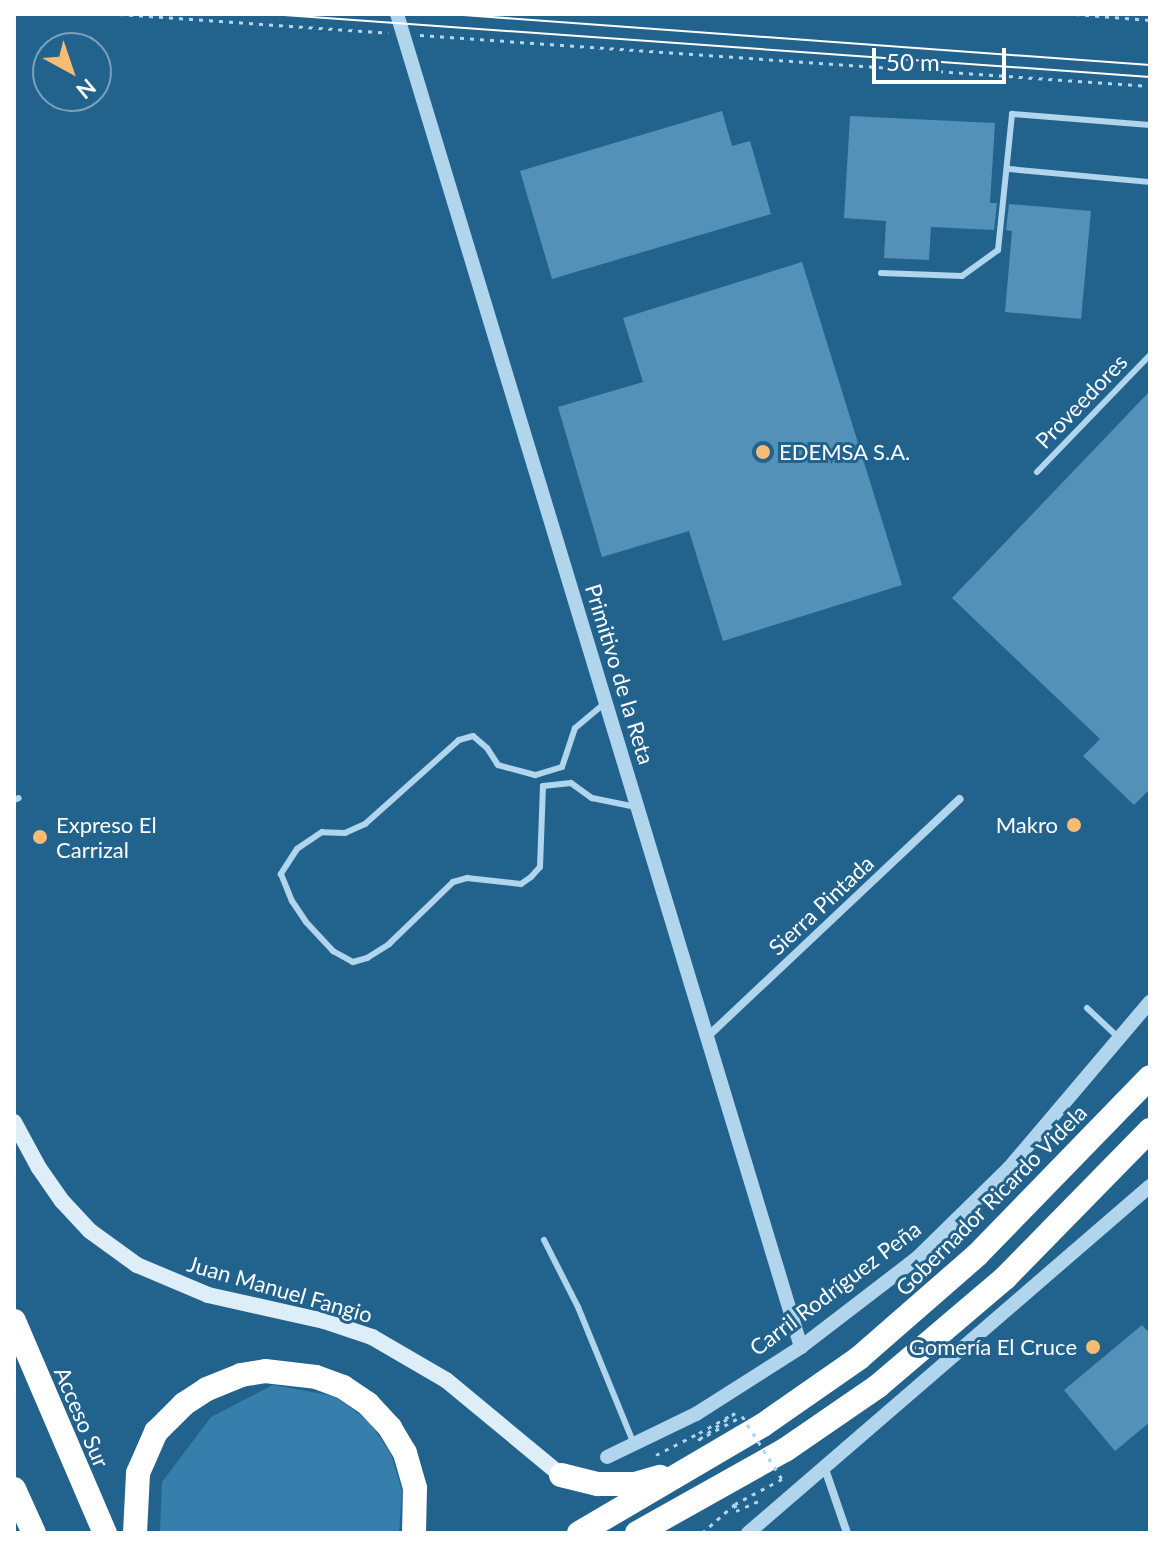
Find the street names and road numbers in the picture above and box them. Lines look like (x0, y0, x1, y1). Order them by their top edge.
street label: Proveedores (1030, 348, 1132, 454)
street label: Primitivo de la Reta (580, 581, 660, 767)
street label: Sierra Pintada (763, 850, 879, 960)
street label: Gobernador Ricardo Videla (890, 1099, 1092, 1301)
street label: Carril Rodríguez Peña (744, 1215, 926, 1361)
street label: Juan Manuel Fangio (184, 1250, 376, 1328)
street label: Acceso Sur (49, 1363, 115, 1471)

